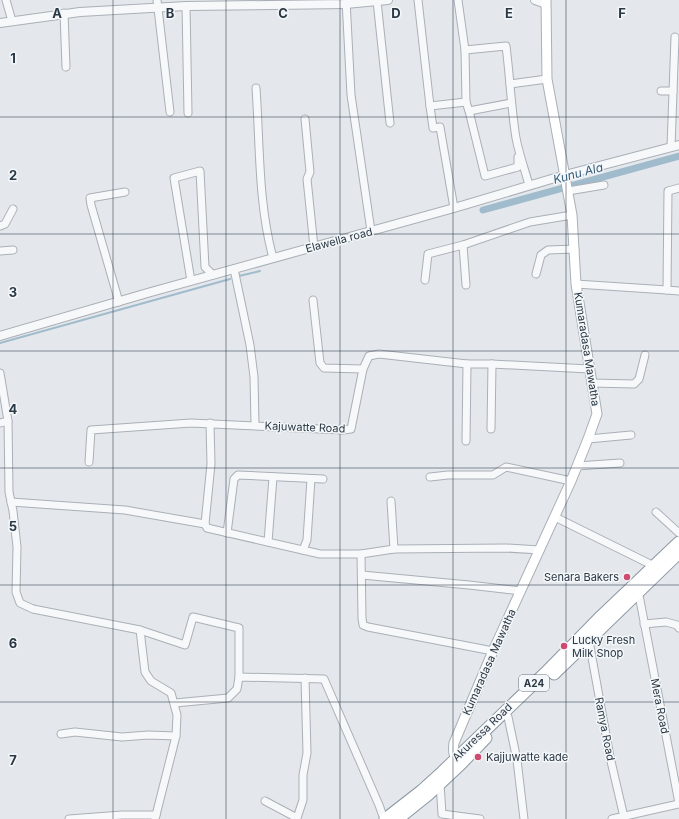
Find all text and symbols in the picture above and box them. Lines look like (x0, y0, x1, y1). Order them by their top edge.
text: A (52, 5, 62, 21)
text: B (166, 5, 175, 21)
text: C (278, 5, 288, 21)
text: D (391, 5, 401, 21)
text: E (505, 5, 513, 21)
text: F (618, 5, 626, 21)
text: 1 (10, 50, 16, 66)
water label: Kunu Ala (551, 159, 605, 187)
text: 2 (9, 167, 17, 183)
street label: Elawella road (304, 224, 374, 256)
text: 3 (9, 284, 17, 300)
street label: Kumaradasa Mawatha (571, 291, 603, 407)
text: 4 (9, 401, 18, 417)
street label: Kajuwatte Road (264, 419, 346, 435)
text: 5 (9, 518, 17, 534)
place label: Senara Bakers (544, 570, 619, 584)
marker: Senara Bakers (622, 572, 632, 582)
street label: Kumaradasa Mawatha (459, 607, 519, 717)
place label: Lucky Fresh Milk Shop (572, 633, 635, 660)
text: 6 (9, 635, 17, 651)
marker: Lucky Fresh Milk Shop (559, 641, 569, 651)
road number: A24 (519, 675, 549, 691)
street label: Mera Road (648, 677, 672, 735)
street label: Ramya Road (592, 696, 618, 762)
street label: Akuressa Road (449, 700, 515, 764)
place label: Kajjuwatte kade (486, 750, 568, 764)
text: 7 (9, 752, 17, 768)
marker: Kajjuwatte kade (473, 752, 483, 762)

